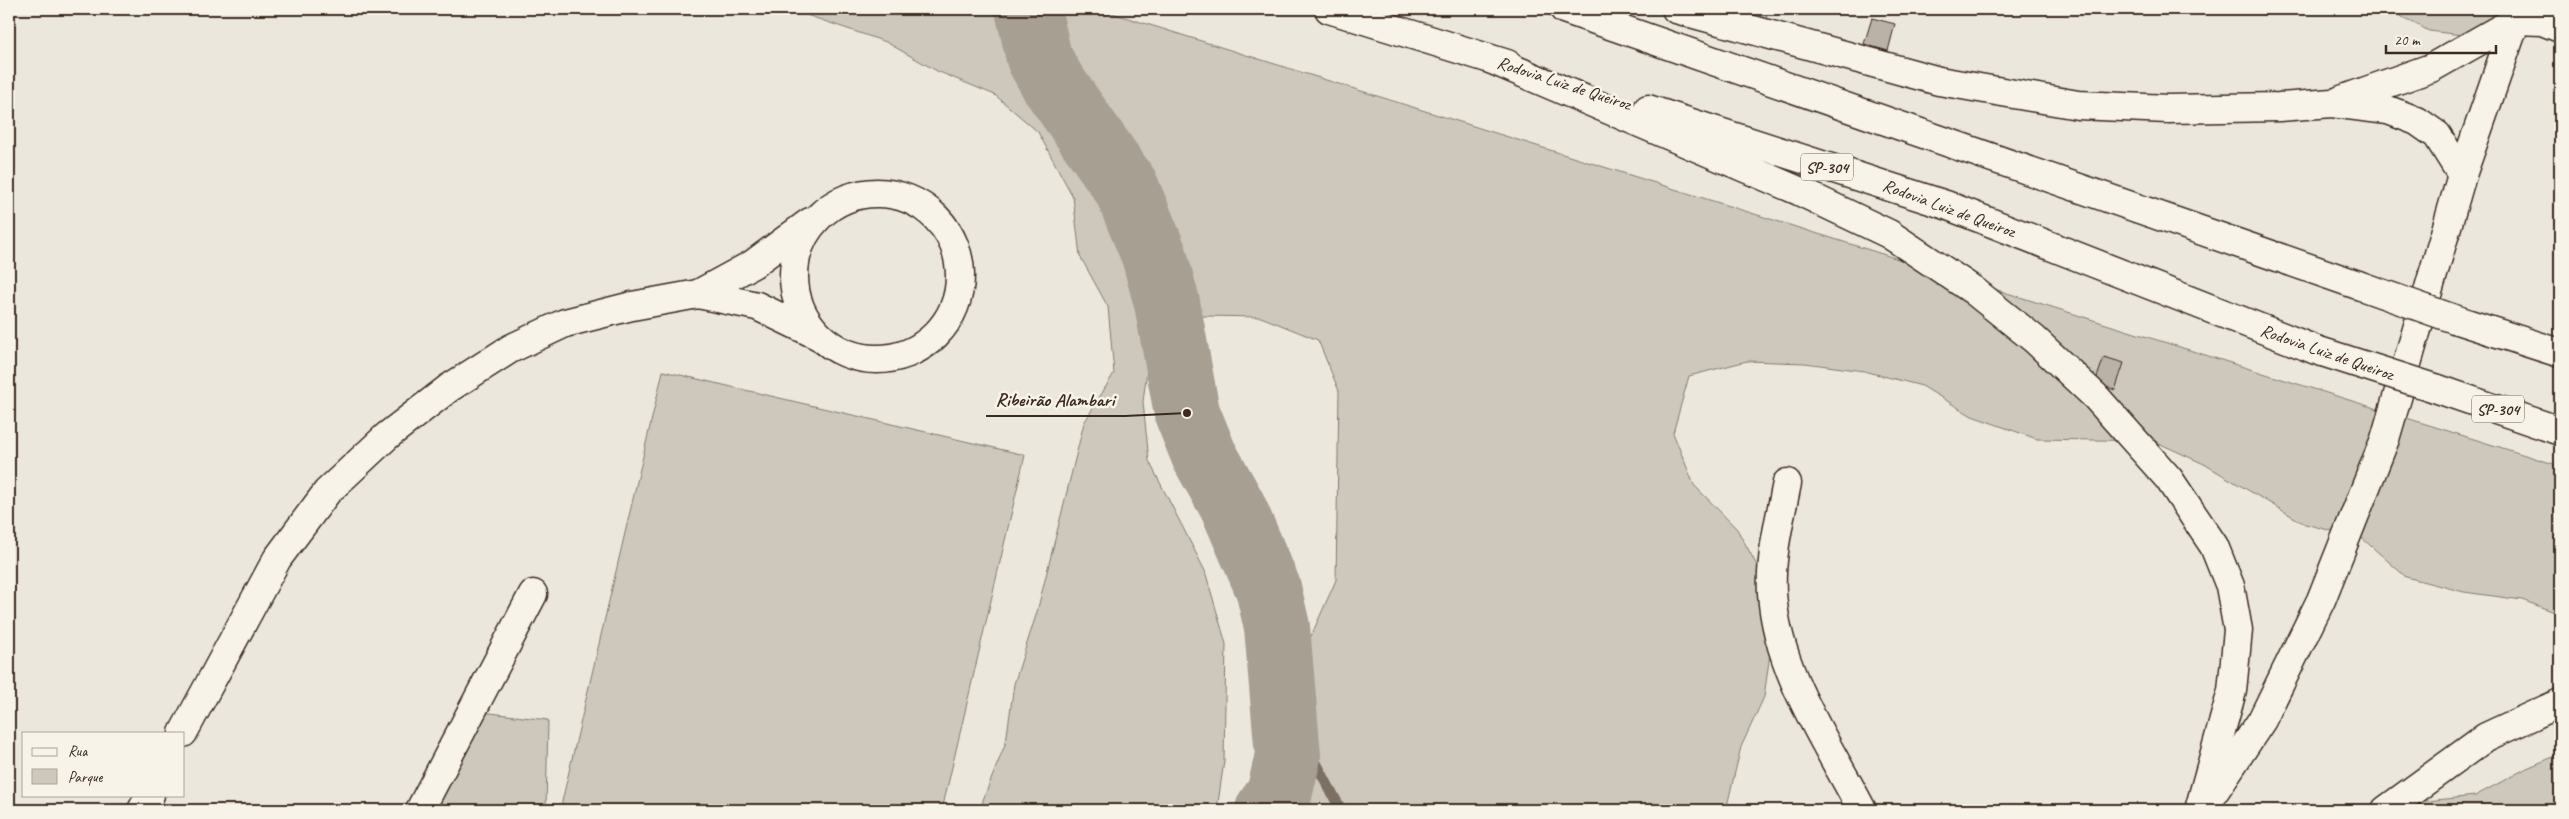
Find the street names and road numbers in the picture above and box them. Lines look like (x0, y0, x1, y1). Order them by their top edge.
street label: Rodovia Luiz de Queiroz (1494, 51, 1636, 116)
road number: SP-304 (1801, 154, 1853, 180)
street label: Rodovia Luiz de Queiroz (1880, 174, 2020, 243)
street label: Rodovia Luiz de Queiroz (2258, 319, 2399, 386)
road number: SP-304 (2472, 396, 2524, 422)

